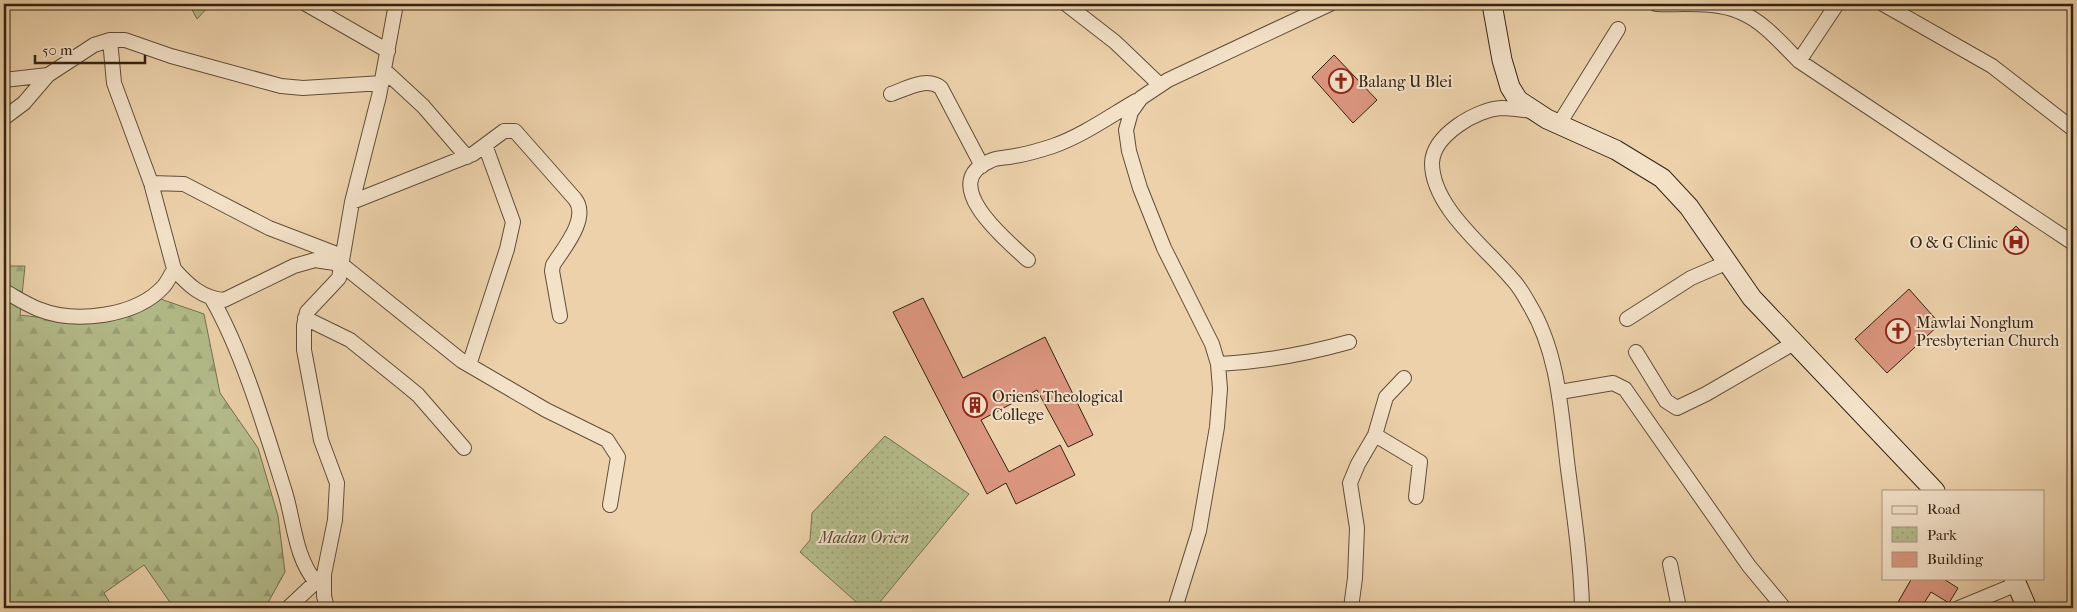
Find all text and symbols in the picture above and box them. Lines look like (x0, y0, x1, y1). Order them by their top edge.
scale bar (35, 32, 145, 64)
text: 50 m (42, 41, 73, 59)
church icon: Balang U Blei (1328, 68, 1354, 94)
place label: Balang U Blei (1358, 72, 1452, 91)
hospital icon: O & G Clinic (2003, 229, 2029, 255)
place label: O & G Clinic (1910, 233, 1998, 252)
place label: Mawlai Nonglum Presbyterian Church (1916, 313, 2059, 350)
church icon: Mawlai Nonglum Presbyterian Church (1885, 318, 1911, 344)
place label: Oriens Theological College (992, 387, 1124, 424)
building icon: Oriens Theological College (962, 392, 988, 418)
legend (1882, 490, 2044, 580)
text: Road (1927, 500, 1961, 518)
text: Park (1927, 526, 1957, 544)
park label: Madan Orien (818, 528, 909, 547)
text: Building (1927, 550, 1984, 568)

